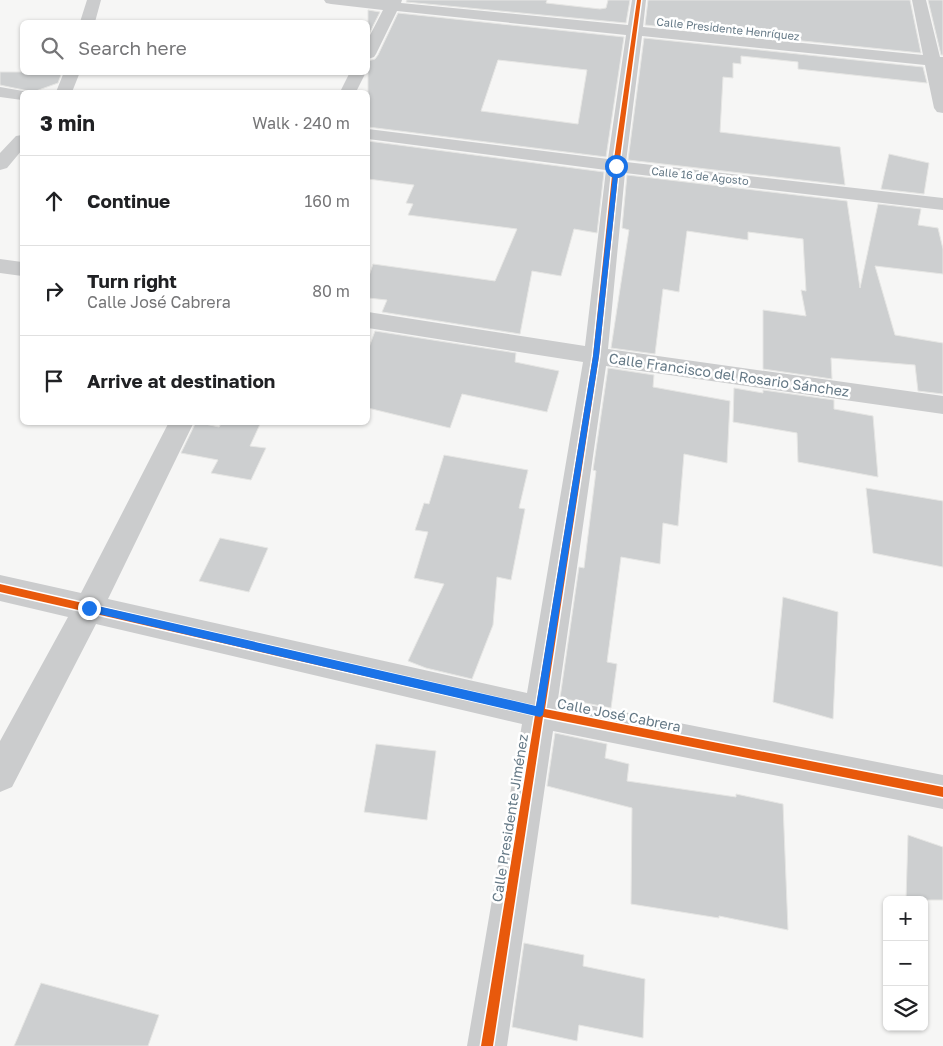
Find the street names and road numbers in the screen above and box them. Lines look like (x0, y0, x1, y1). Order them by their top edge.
street label: Calle Presidente Henríquez (656, 15, 801, 43)
street label: Calle 16 de Agosto (651, 164, 750, 187)
street label: Calle Francisco del Rosario Sánchez (608, 349, 850, 400)
street label: Calle José Cabrera (556, 694, 682, 735)
street label: Calle Presidente Jiménez (488, 733, 531, 903)

